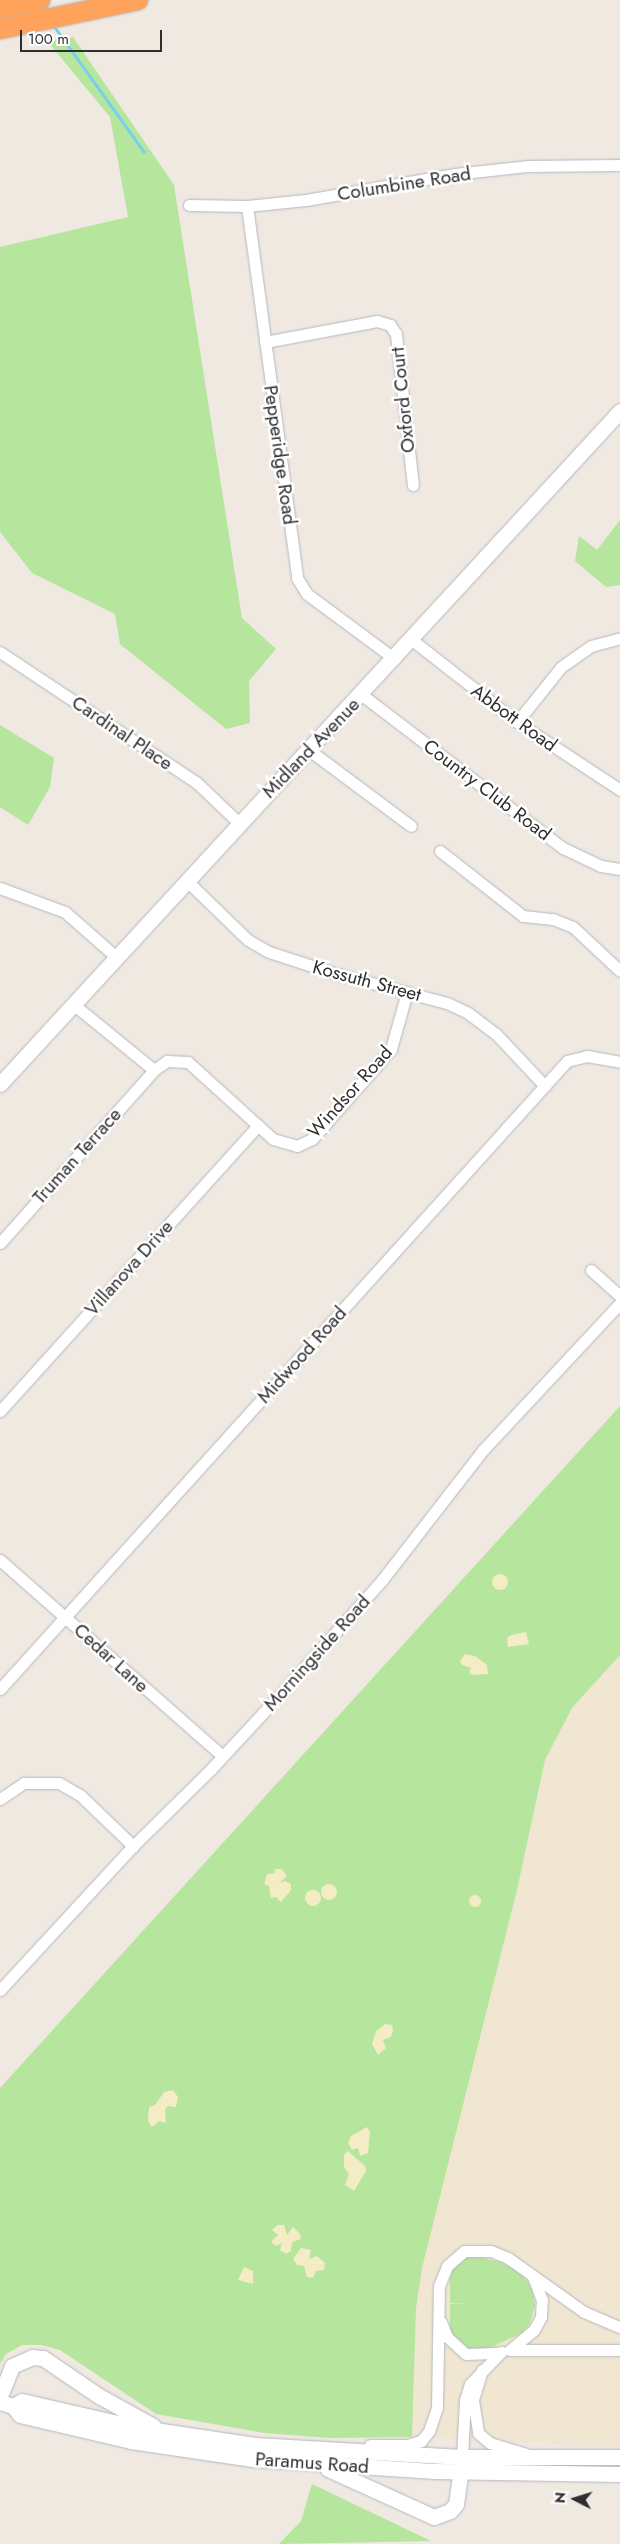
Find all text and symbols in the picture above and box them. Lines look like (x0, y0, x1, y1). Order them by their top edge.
scale bar (22, 20, 165, 52)
text: 100 m (28, 28, 69, 50)
street label: Columbine Road (336, 162, 472, 206)
street label: Oxford Court (386, 346, 420, 454)
street label: Pepperidge Road (259, 384, 301, 526)
street label: Abbott Road (467, 679, 561, 757)
street label: Cardinal Place (67, 691, 177, 775)
street label: Midland Avenue (258, 693, 364, 803)
street label: Country Club Road (419, 735, 555, 845)
street label: Kossuth Street (310, 956, 424, 1006)
street label: Windsor Road (303, 1041, 397, 1143)
street label: Truman Terrace (28, 1103, 126, 1209)
street label: Villanova Drive (80, 1215, 178, 1321)
street label: Midwood Road (253, 1302, 351, 1408)
street label: Morningside Road (259, 1590, 375, 1716)
street label: Cedar Lane (69, 1619, 153, 1697)
street label: Paramus Road (254, 2448, 370, 2478)
north arrow (550, 2474, 600, 2524)
text: N (550, 2491, 571, 2504)

